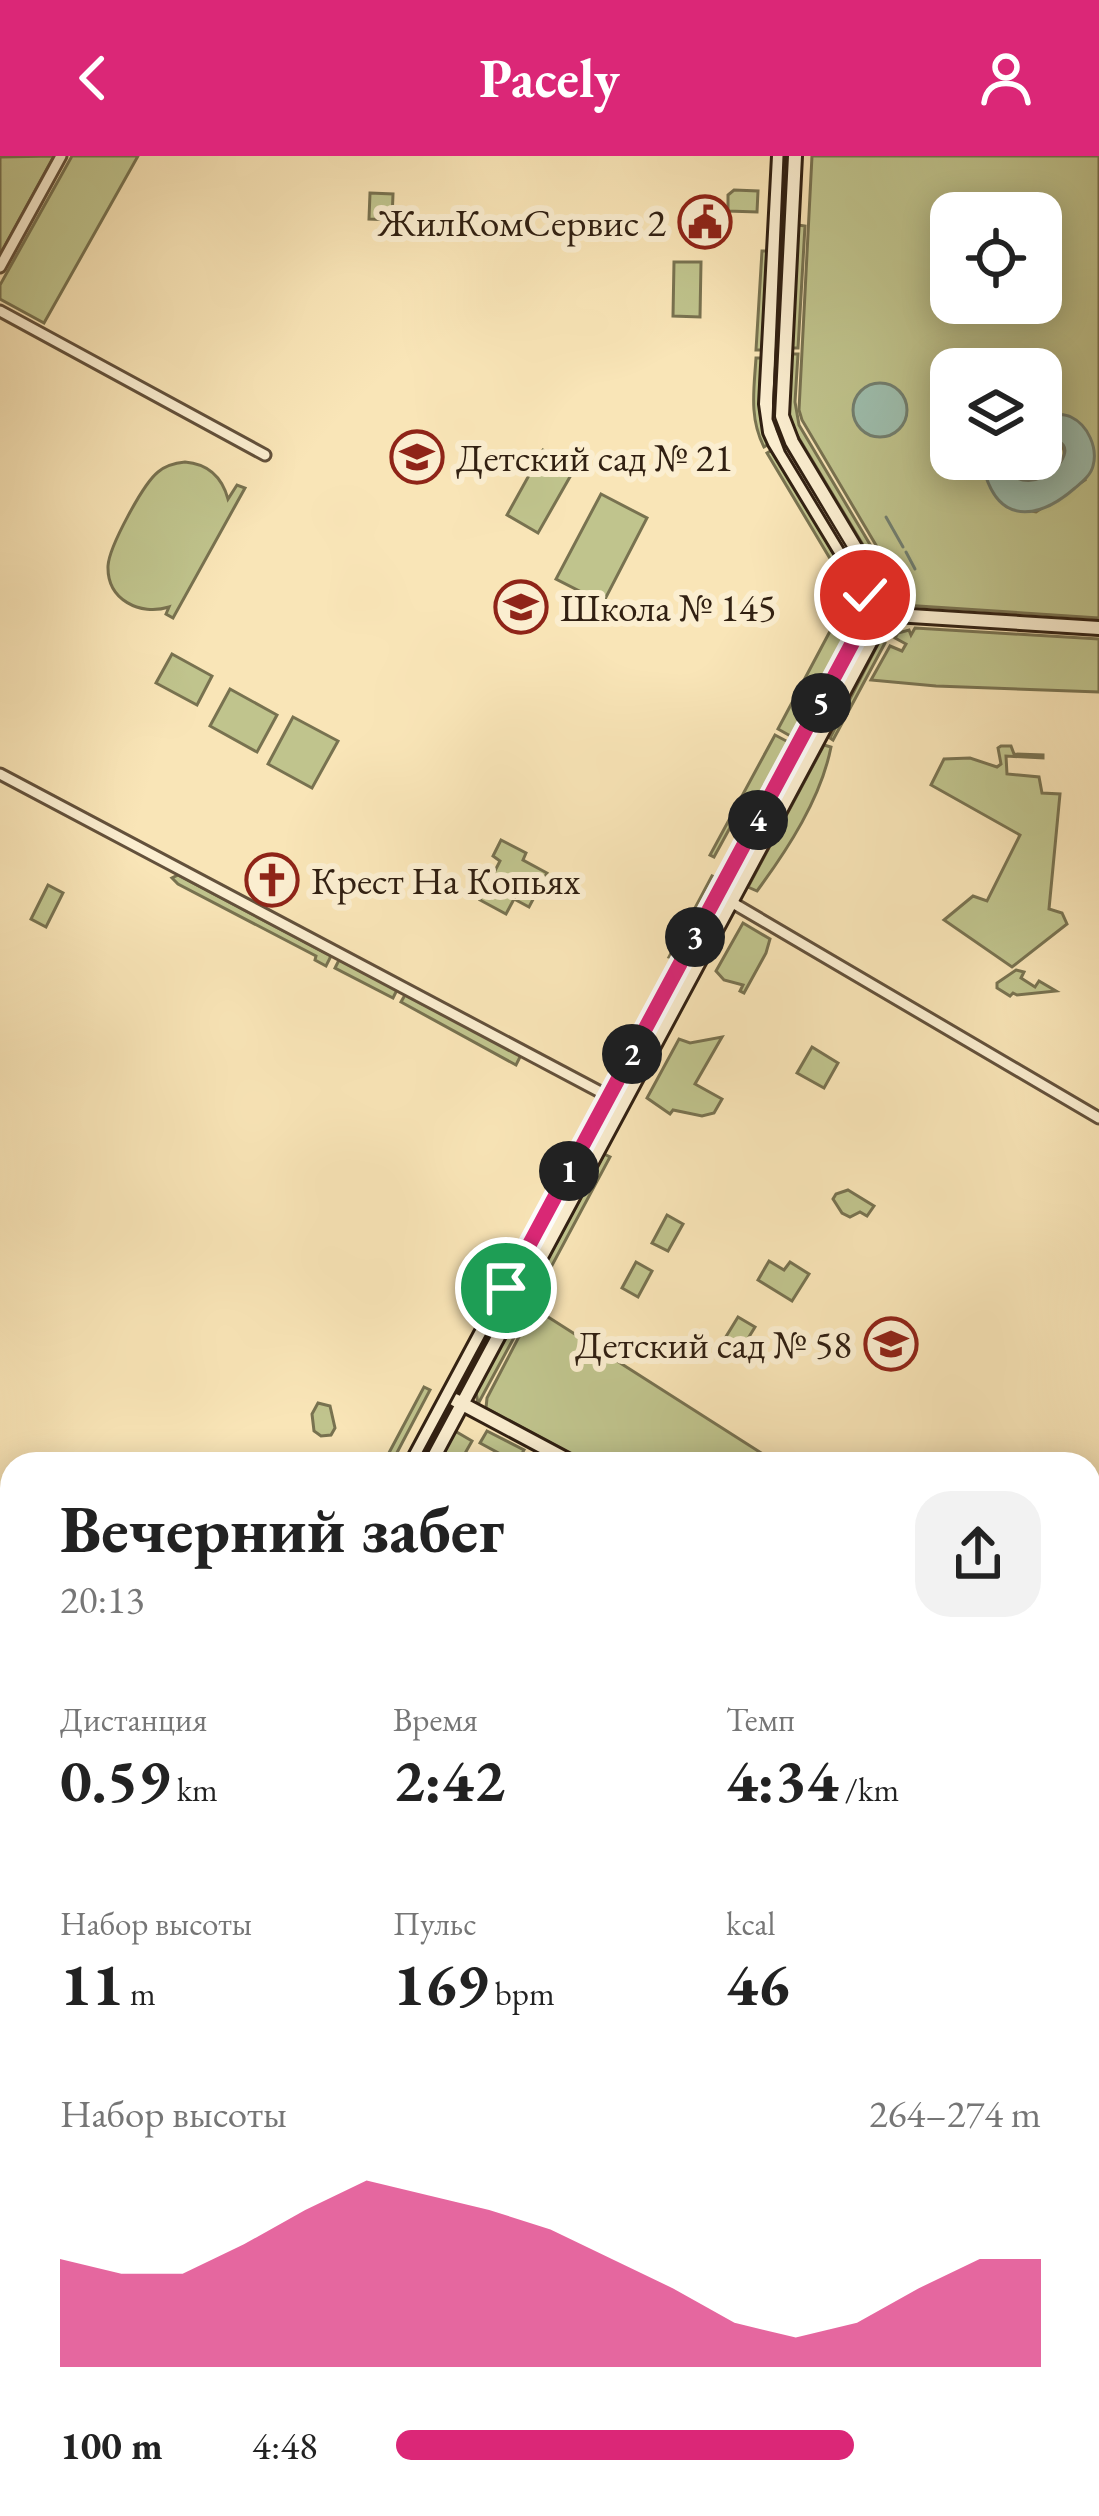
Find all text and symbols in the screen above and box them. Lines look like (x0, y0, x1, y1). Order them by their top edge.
text: Pacely (479, 43, 620, 113)
icon: back (60, 45, 126, 111)
icon: person (973, 45, 1039, 111)
map controls (930, 192, 1062, 480)
button: locate (930, 192, 1062, 324)
public building icon: ЖилКомСервис 2 (677, 194, 733, 250)
place label: ЖилКомСервис 2 (376, 197, 666, 248)
button: layers (930, 348, 1062, 480)
school or university icon: Детский сад № 21 (389, 429, 445, 485)
place label: Детский сад № 21 (456, 432, 733, 483)
pin (814, 544, 916, 646)
icon: check (832, 562, 898, 628)
school or university icon: Школа № 145 (493, 579, 549, 635)
place label: Школа № 145 (560, 582, 776, 633)
pin: 5 (791, 673, 851, 733)
text: 5 (812, 681, 830, 724)
pin: 4 (728, 790, 788, 850)
text: 4 (749, 798, 767, 841)
church icon: Крест На Копьях (244, 852, 300, 908)
place label: Крест На Копьях (311, 855, 581, 906)
pin: 3 (665, 907, 725, 967)
text: 3 (686, 915, 704, 958)
pin: 2 (602, 1024, 662, 1084)
text: 2 (623, 1032, 641, 1075)
pin: 1 (539, 1141, 599, 1201)
text: 1 (560, 1149, 578, 1192)
pin (455, 1237, 557, 1339)
icon: arrive (473, 1255, 539, 1321)
school or university icon: Детский сад № 58 (863, 1316, 919, 1372)
place label: Детский сад № 58 (575, 1319, 852, 1370)
text: Вечерний забег (60, 1486, 505, 1572)
button: share (915, 1491, 1041, 1617)
text: 20:13 (60, 1574, 145, 1625)
text: Дистанция (60, 1698, 207, 1741)
text: Время (393, 1698, 478, 1741)
text: Темп (726, 1698, 795, 1741)
text: 0.59 (60, 1741, 170, 1819)
text: 2:42 (393, 1741, 505, 1819)
text: 4:34 (726, 1741, 838, 1819)
text: km (170, 1768, 218, 1811)
text: /km (838, 1768, 899, 1811)
text: Набор высоты (60, 1902, 252, 1945)
text: Пульс (393, 1902, 477, 1945)
text: kcal (726, 1902, 776, 1945)
text: 11 (60, 1945, 123, 2023)
text: 169 (393, 1945, 488, 2023)
text: 46 (726, 1945, 789, 2023)
text: m (123, 1972, 156, 2015)
text: bpm (488, 1972, 555, 2015)
text: Набор высоты (60, 2088, 287, 2139)
text: 264–274 m (869, 2088, 1041, 2139)
text: 100 m (60, 2420, 163, 2471)
text: 4:48 (252, 2420, 318, 2471)

